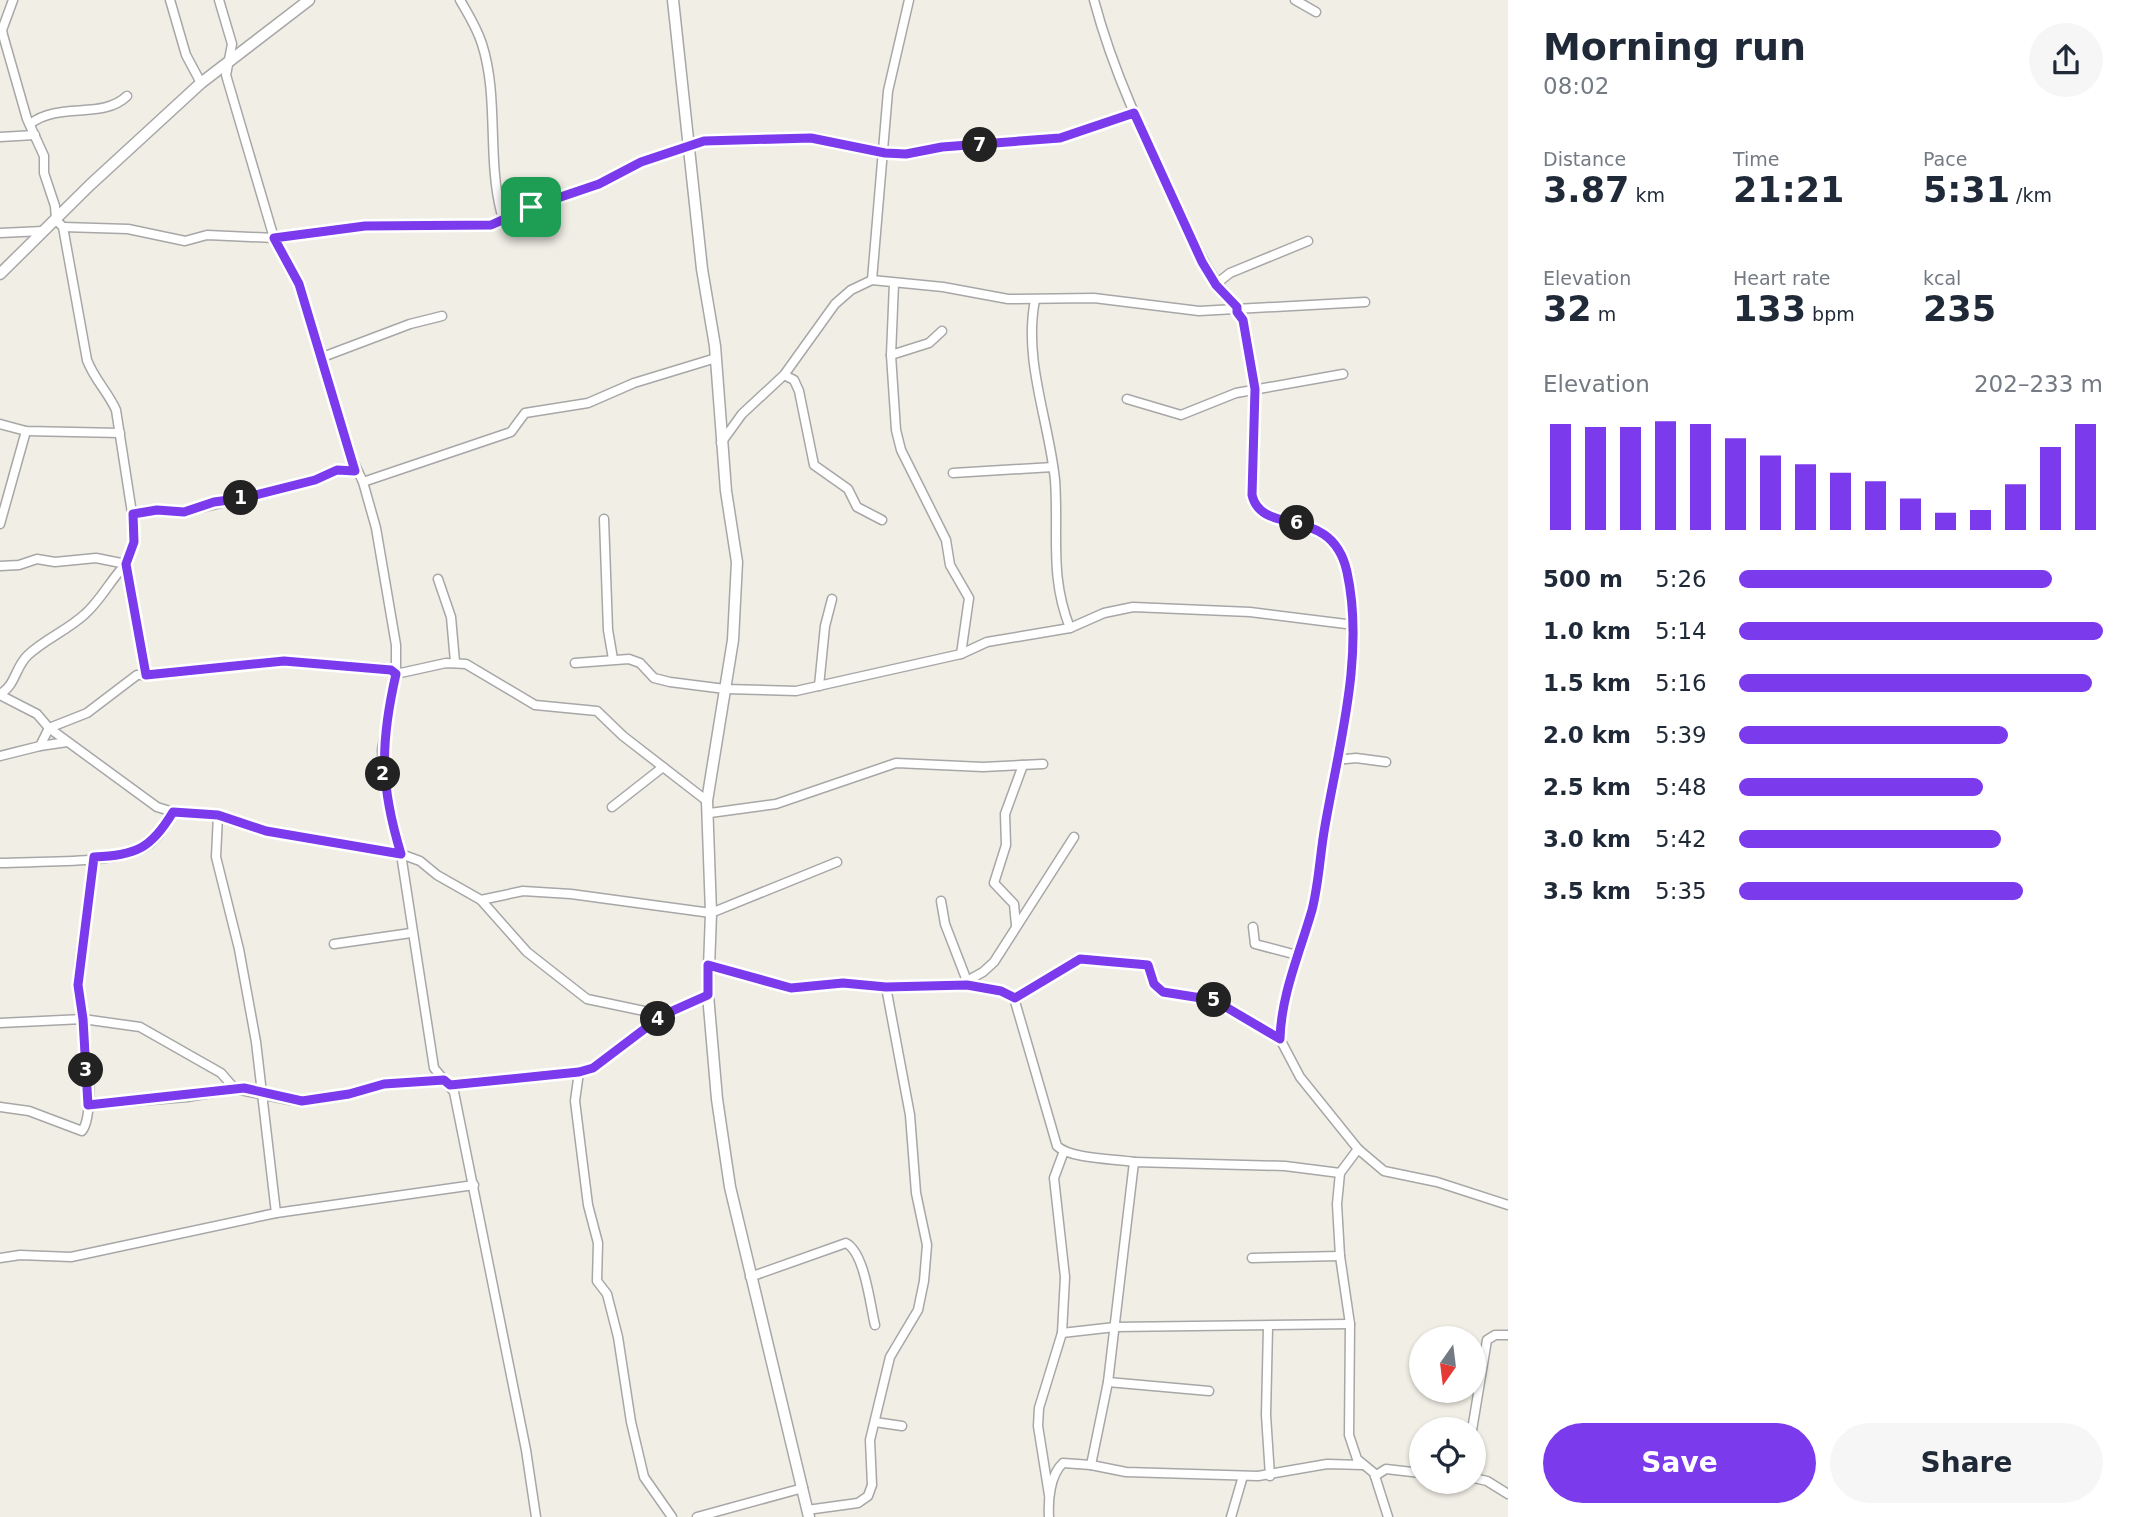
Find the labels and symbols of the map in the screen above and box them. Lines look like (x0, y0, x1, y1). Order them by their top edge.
pin: 7 (962, 128, 998, 162)
pin (501, 177, 561, 237)
pin: 1 (224, 480, 258, 516)
pin: 6 (1280, 505, 1314, 540)
pin: 2 (366, 756, 400, 792)
pin: 5 (1196, 982, 1232, 1018)
pin: 4 (640, 1002, 676, 1036)
pin: 3 (68, 1052, 104, 1088)
north arrow (1409, 1326, 1486, 1404)

